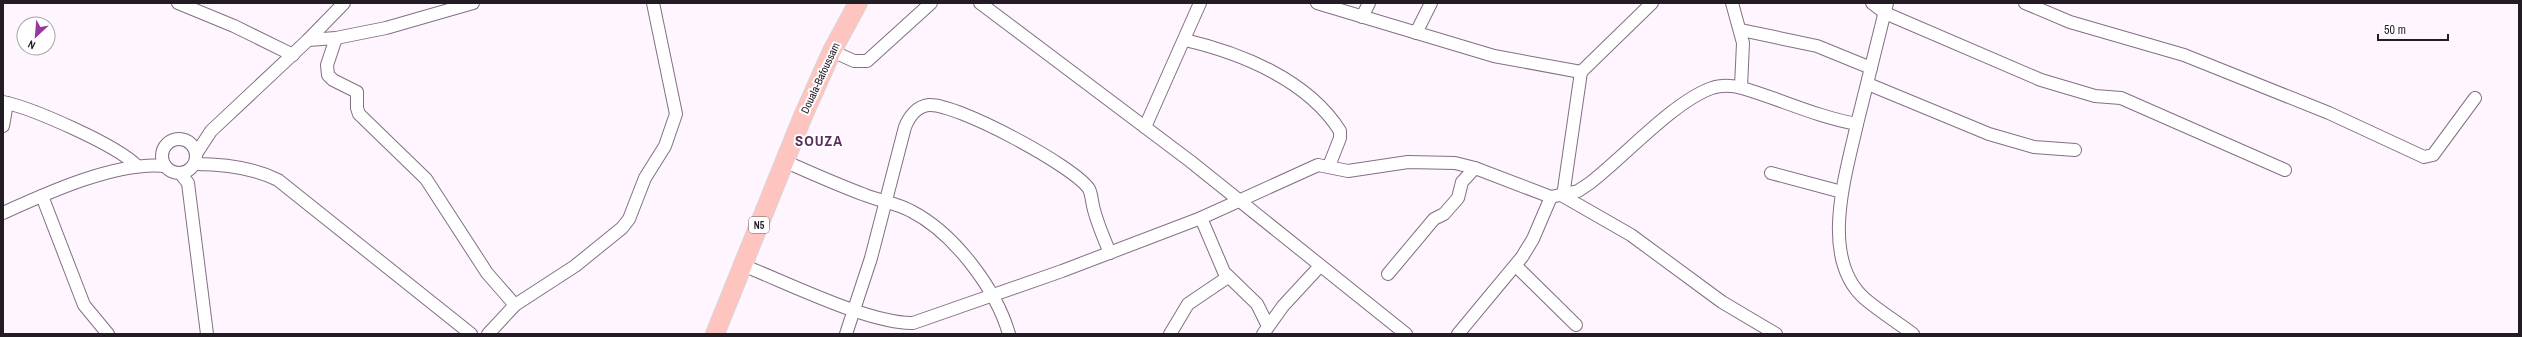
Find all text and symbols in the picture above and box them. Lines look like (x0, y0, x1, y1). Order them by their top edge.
north arrow (16, 16, 56, 56)
scale bar (2378, 16, 2448, 42)
text: 50 m (2384, 22, 2406, 38)
text: N (26, 37, 38, 53)
street label: Douala-Bafoussam (797, 40, 843, 116)
district label: SOUZA (795, 130, 843, 151)
road number: N5 (749, 217, 769, 233)

